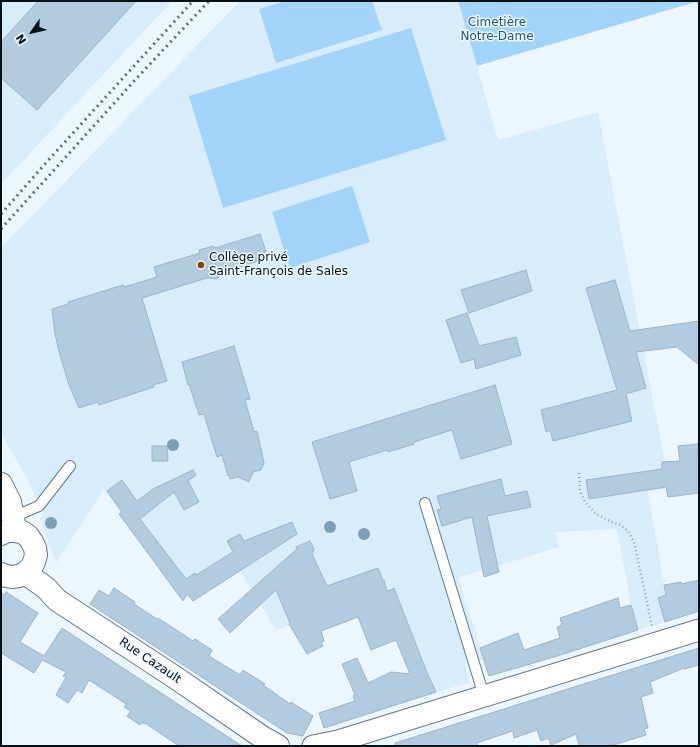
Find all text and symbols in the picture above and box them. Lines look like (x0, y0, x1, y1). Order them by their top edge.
north arrow (12, 12, 52, 52)
park label: Cimetière Notre-Dame (460, 16, 534, 44)
text: N (14, 32, 30, 46)
place label: Collège privé Saint-François de Sales (209, 251, 348, 279)
marker: Collège privé Saint-François de Sales (196, 260, 206, 270)
street label: Rue Cazault (116, 635, 184, 687)

